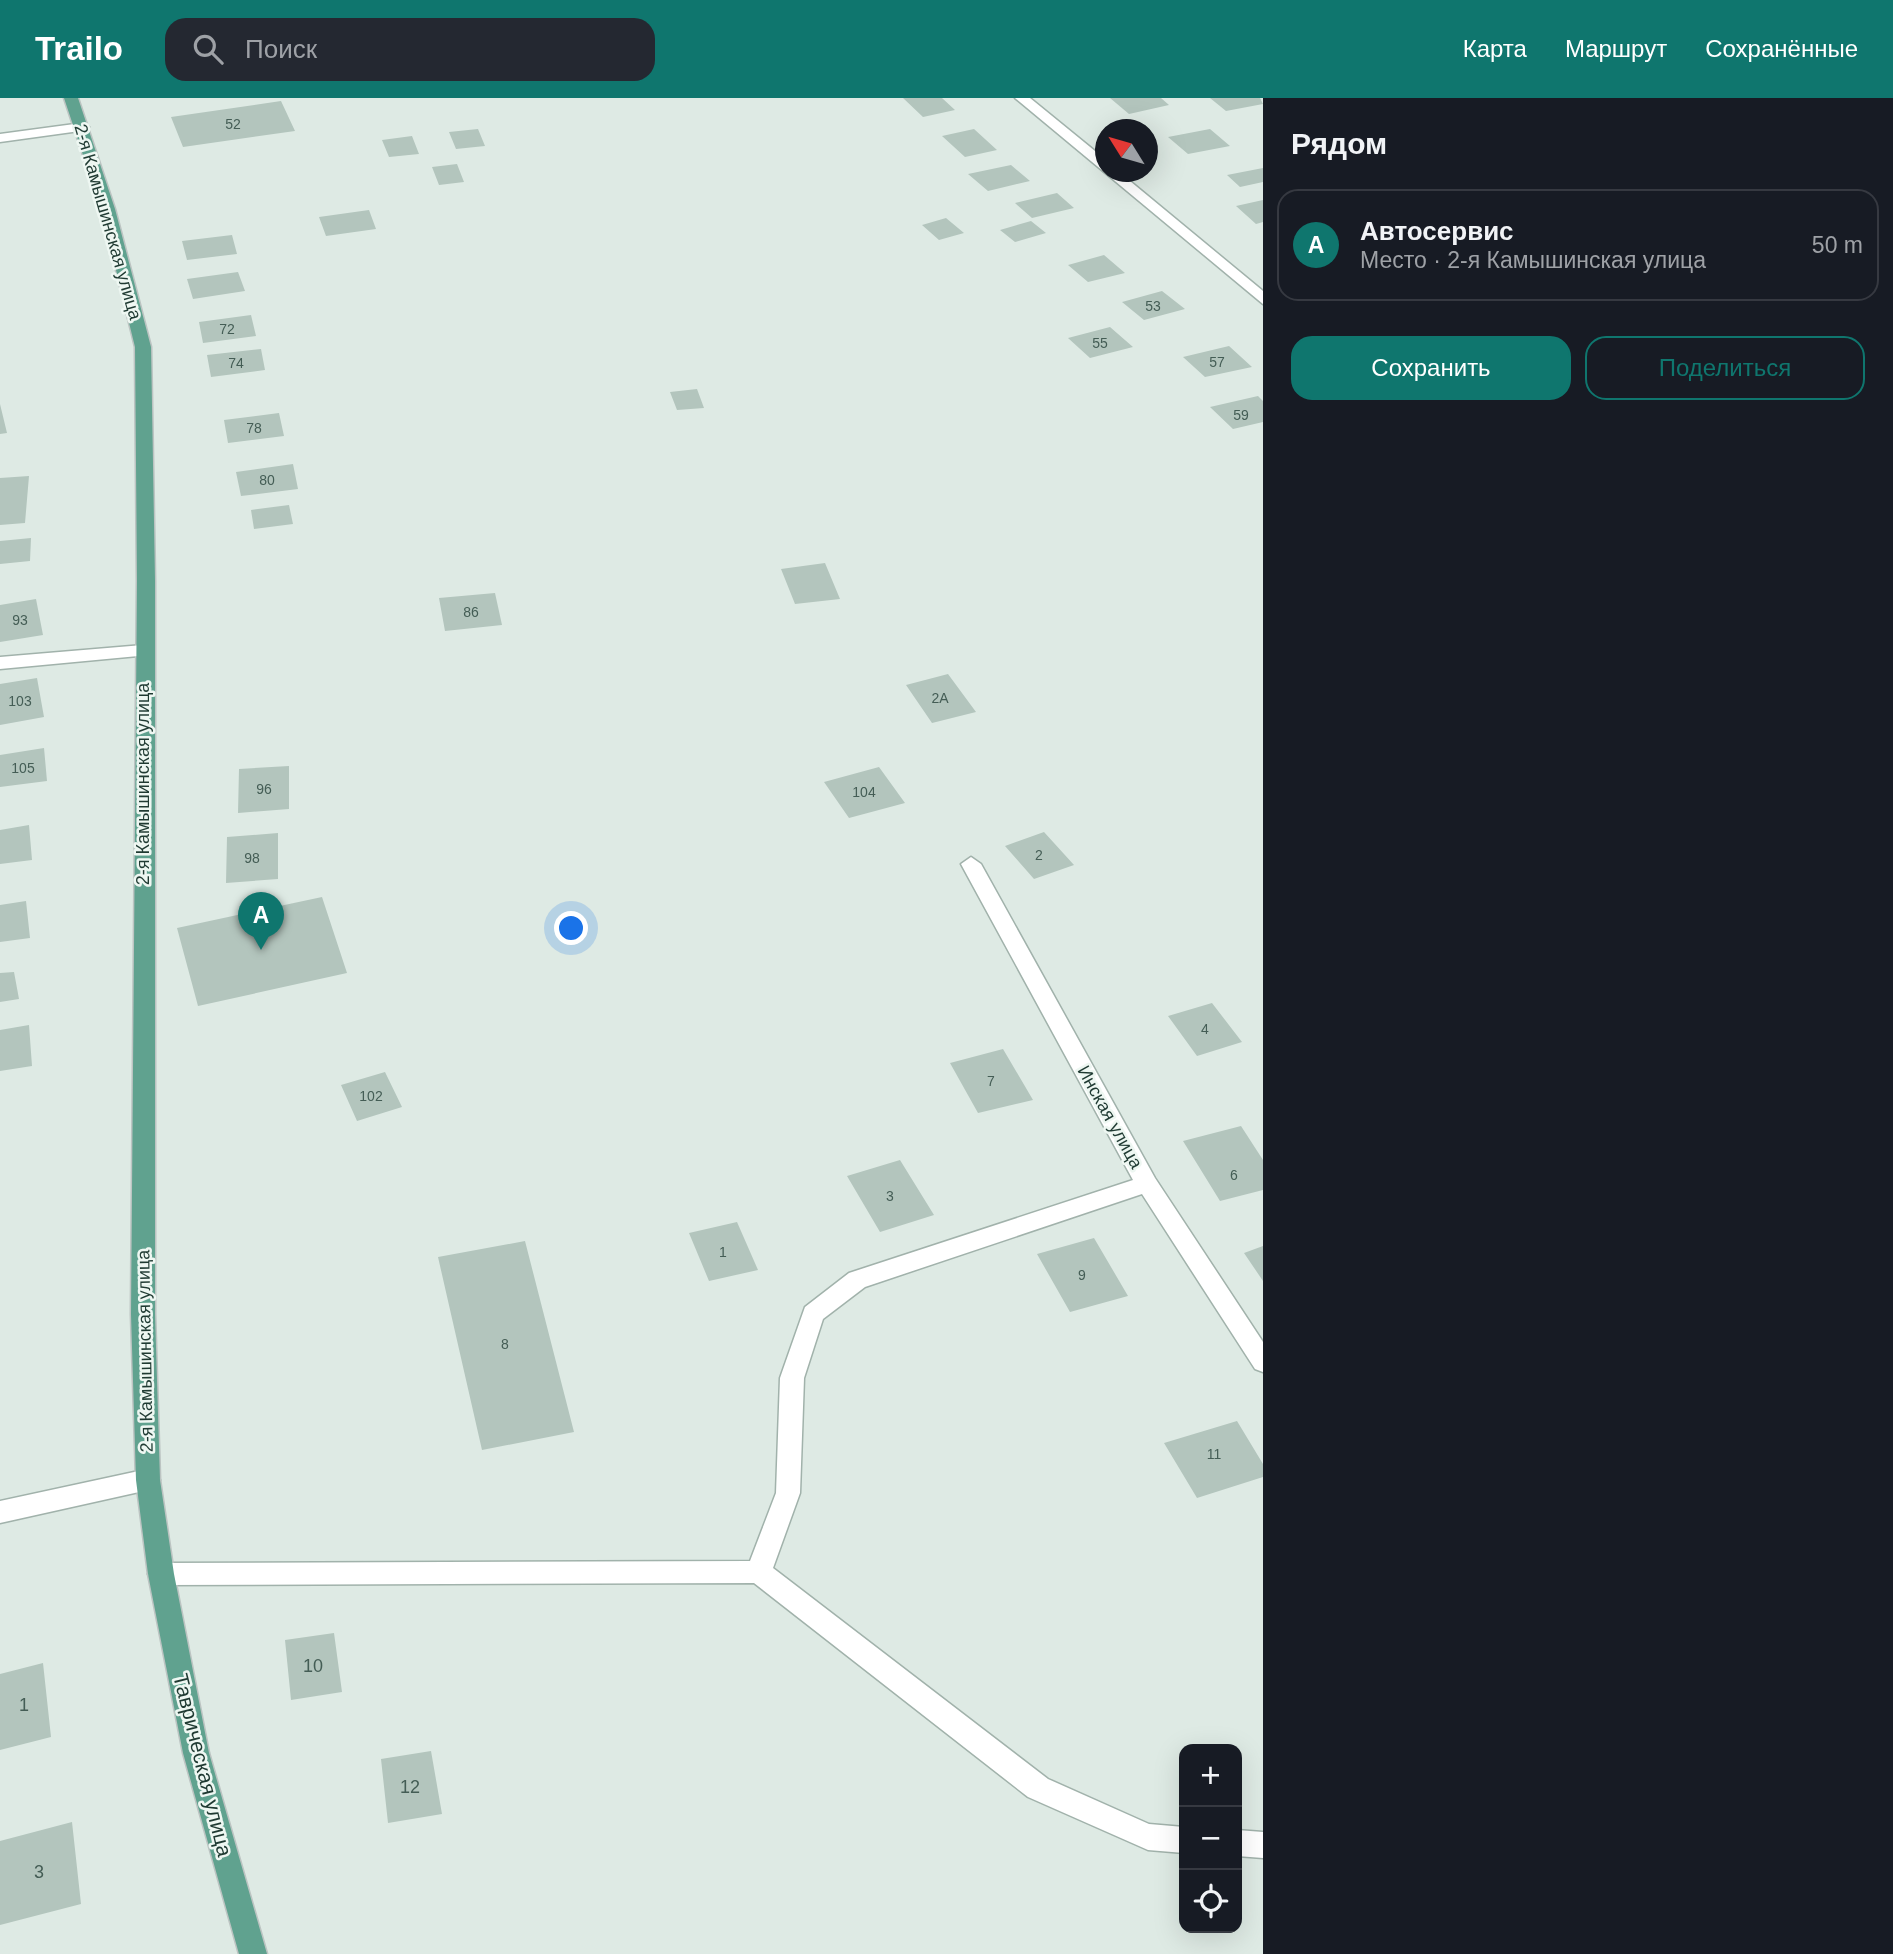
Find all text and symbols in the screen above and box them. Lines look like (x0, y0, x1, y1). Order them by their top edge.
search box (165, 18, 655, 81)
text: Trailo (35, 30, 123, 67)
icon: search (189, 30, 227, 68)
text: Поиск (245, 34, 317, 64)
text: Карта (1463, 35, 1527, 62)
text: Маршрут (1565, 35, 1667, 62)
text: Сохранённые (1705, 35, 1858, 62)
house number: 52 (225, 116, 241, 132)
north arrow (1095, 119, 1158, 182)
street label: 2-я Камышинская улица (70, 122, 146, 323)
text: Рядом (1291, 127, 1387, 160)
text: Автосервис (1360, 216, 1514, 246)
text: A (1308, 232, 1324, 258)
text: 50 m (1812, 232, 1863, 258)
text: Место · 2-я Камышинская улица (1360, 247, 1706, 273)
house number: 53 (1145, 298, 1161, 314)
house number: 72 (219, 321, 235, 337)
house number: 55 (1092, 335, 1108, 351)
button: Сохранить (1291, 336, 1571, 400)
button: Поделиться (1585, 336, 1865, 400)
house number: 57 (1209, 354, 1225, 370)
house number: 74 (228, 355, 244, 371)
house number: 59 (1233, 407, 1249, 423)
house number: 78 (246, 420, 262, 436)
house number: 80 (259, 472, 275, 488)
house number: 86 (463, 604, 479, 620)
house number: 93 (12, 612, 28, 628)
street label: 2-я Камышинская улица (133, 682, 153, 885)
house number: 2А (931, 690, 949, 706)
house number: 103 (8, 693, 32, 709)
house number: 105 (11, 760, 35, 776)
house number: 96 (256, 781, 272, 797)
house number: 104 (852, 784, 876, 800)
house number: 2 (1035, 847, 1043, 863)
house number: 98 (244, 850, 260, 866)
pin: A (238, 892, 284, 950)
your location (554, 911, 588, 945)
house number: 4 (1201, 1021, 1209, 1037)
street label: Инская улица (1074, 1062, 1147, 1173)
house number: 7 (987, 1073, 995, 1089)
house number: 102 (359, 1088, 383, 1104)
house number: 6 (1230, 1167, 1238, 1183)
house number: 3 (886, 1188, 894, 1204)
house number: 1 (719, 1244, 727, 1260)
street label: 2-я Камышинская улица (133, 1249, 157, 1452)
house number: 9 (1078, 1267, 1086, 1283)
house number: 8 (501, 1336, 509, 1352)
house number: 11 (1207, 1446, 1221, 1462)
house number: 10 (303, 1656, 323, 1676)
street label: Таврическая улица (169, 1671, 237, 1859)
house number: 1 (19, 1695, 29, 1715)
map controls (1179, 1744, 1242, 1933)
button: + (1179, 1744, 1242, 1807)
house number: 12 (400, 1777, 420, 1797)
button: − (1179, 1807, 1242, 1870)
house number: 3 (34, 1862, 44, 1882)
button: locate (1179, 1870, 1242, 1933)

